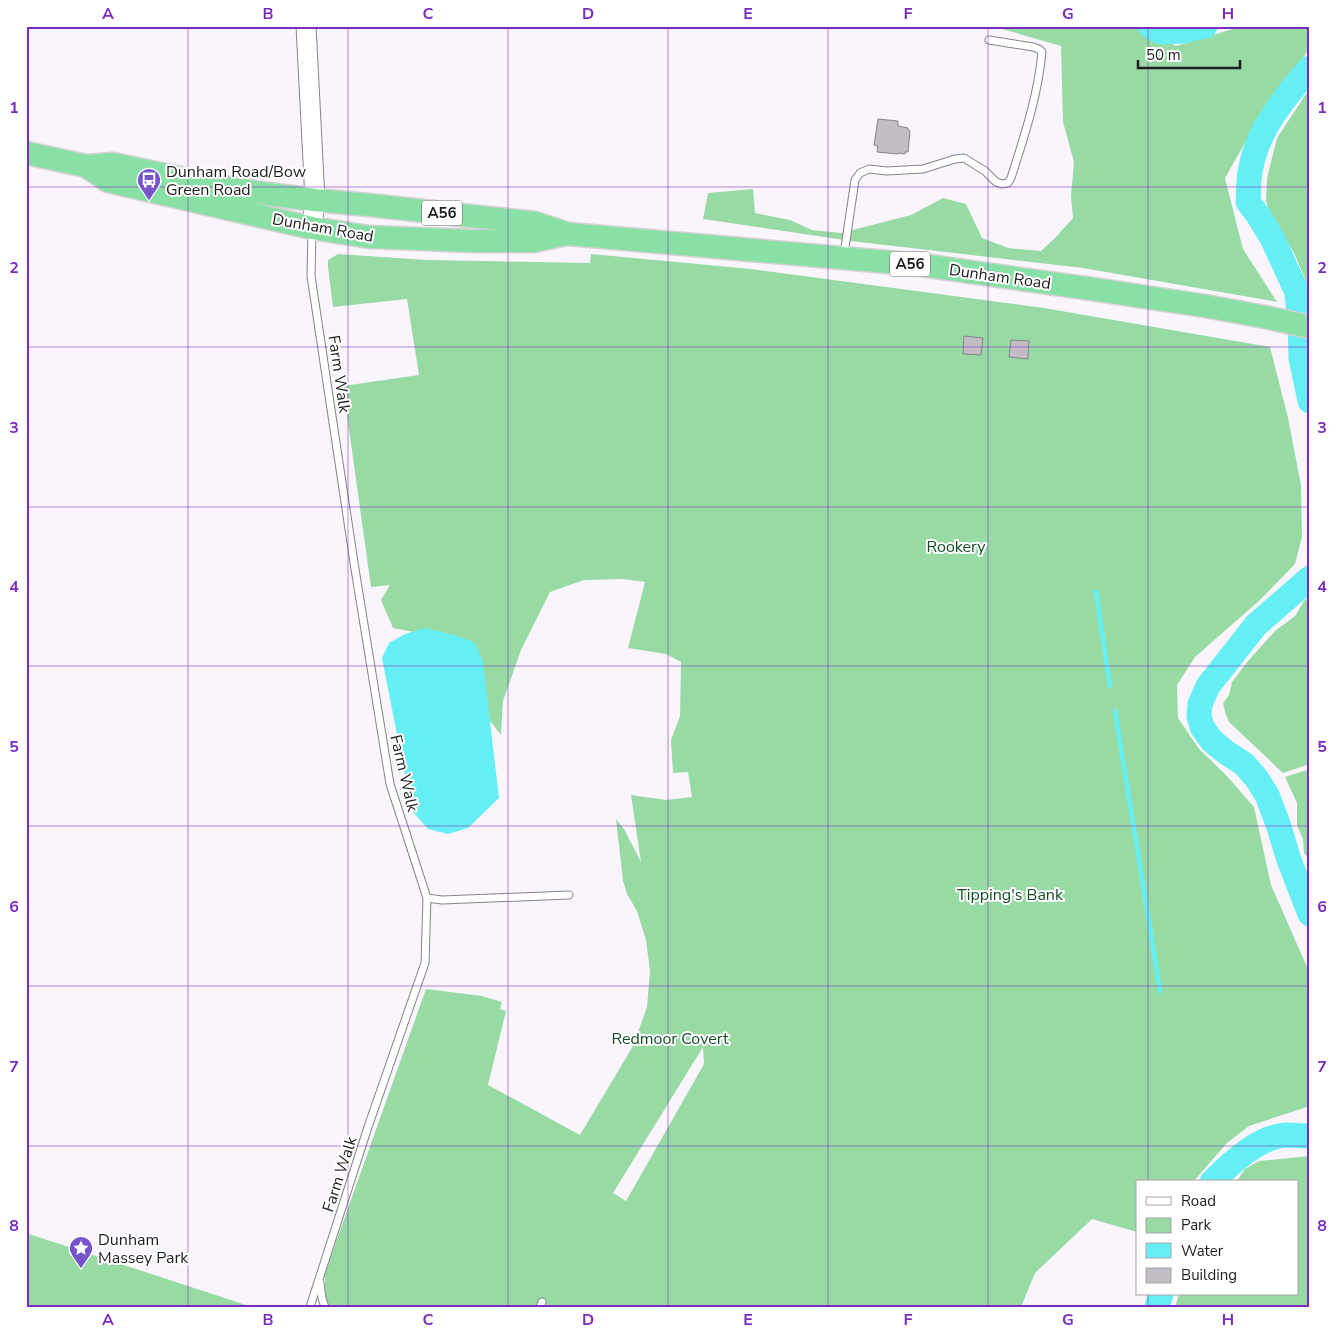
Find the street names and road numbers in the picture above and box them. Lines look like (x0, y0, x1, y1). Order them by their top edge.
road number: A56 (422, 200, 462, 226)
street label: Dunham Road (270, 208, 375, 248)
road number: A56 (890, 252, 930, 276)
street label: Dunham Road (948, 259, 1052, 295)
street label: Farm Walk (323, 334, 355, 415)
street label: Farm Walk (384, 733, 424, 815)
street label: Farm Walk (317, 1133, 363, 1215)

